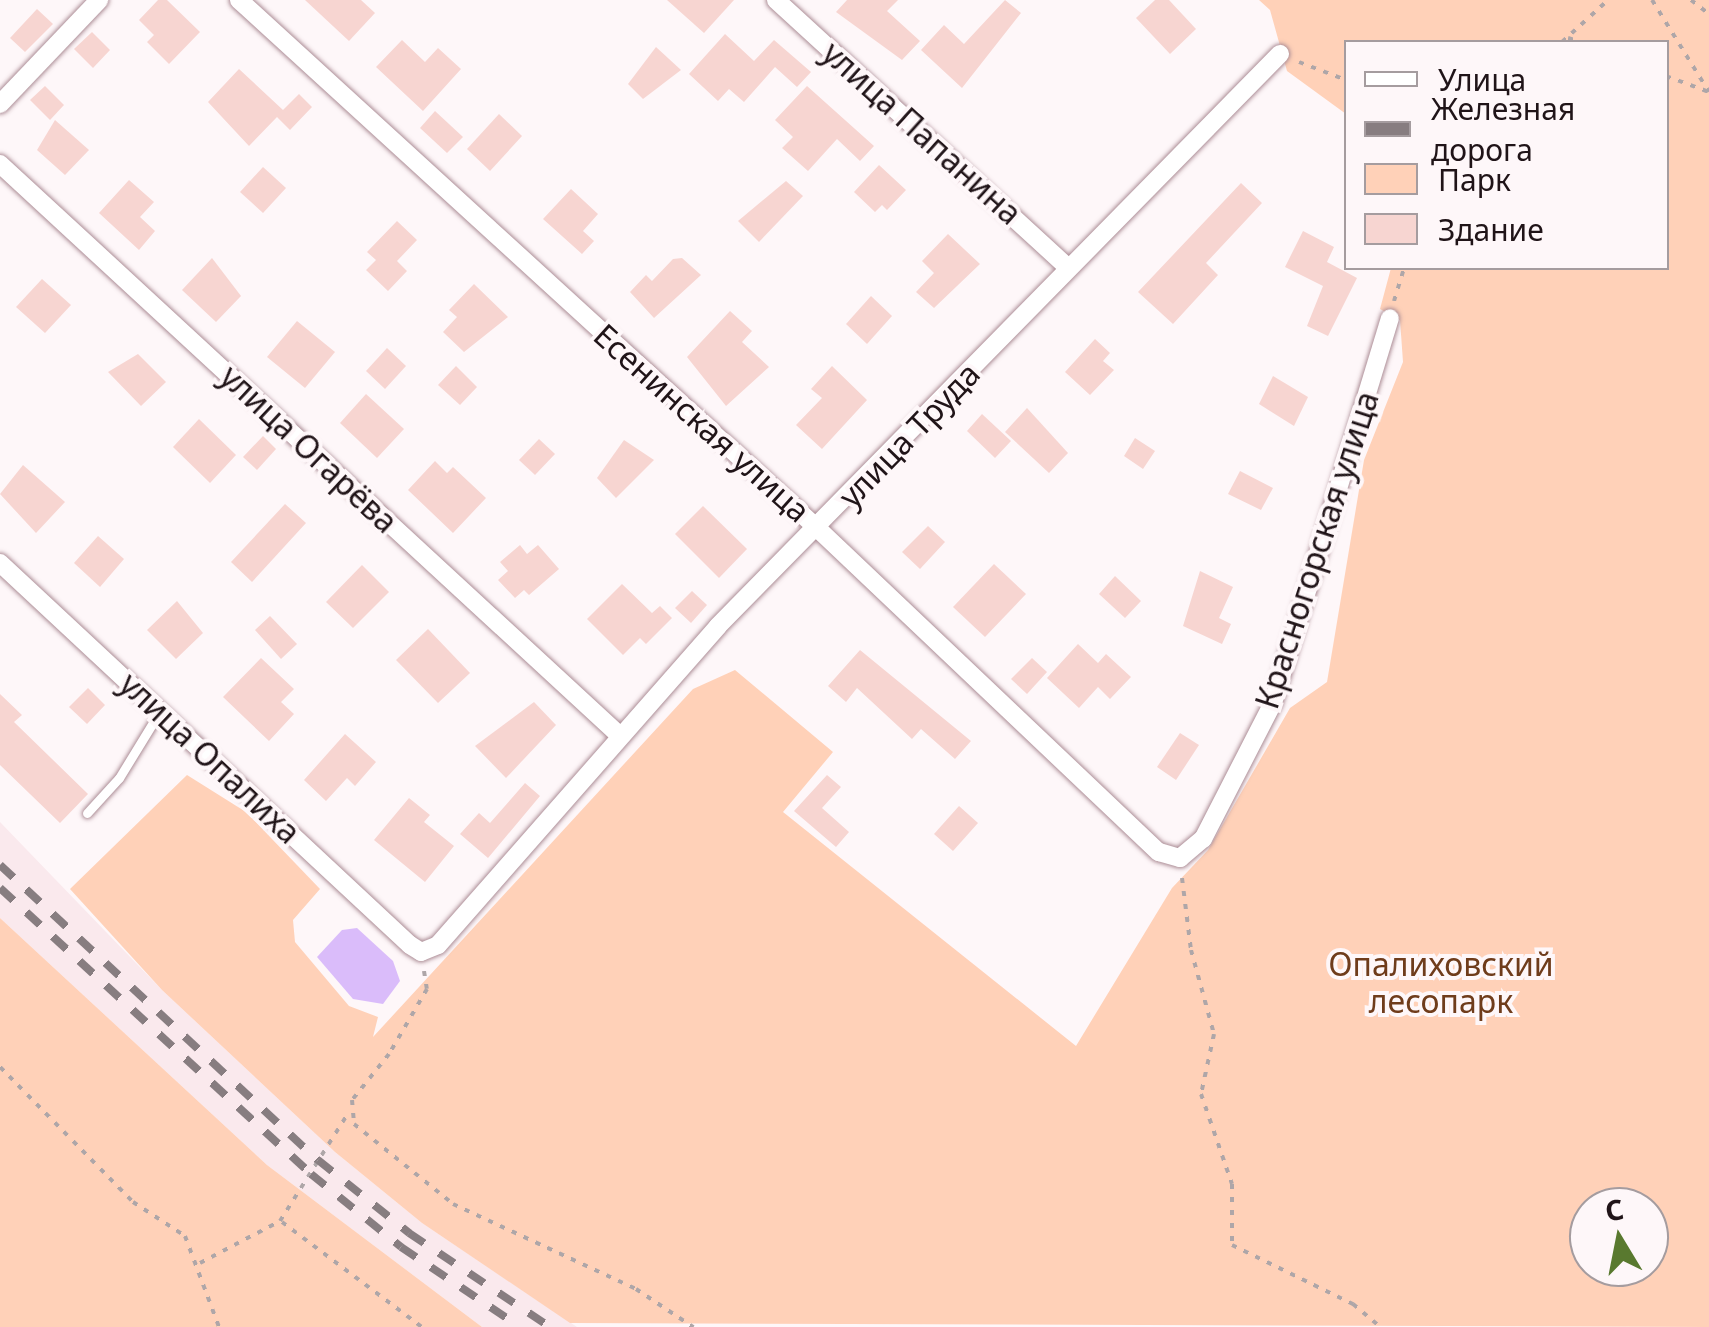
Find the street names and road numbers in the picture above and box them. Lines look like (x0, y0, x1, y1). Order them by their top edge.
street label: улица Папанина (815, 34, 1029, 232)
street label: Есенинская улица (586, 316, 818, 530)
street label: улица Труда (830, 355, 988, 515)
street label: улица Огарёва (212, 357, 406, 541)
street label: Красногорская улица (1248, 387, 1386, 713)
street label: улица Опалиха (112, 665, 308, 851)

